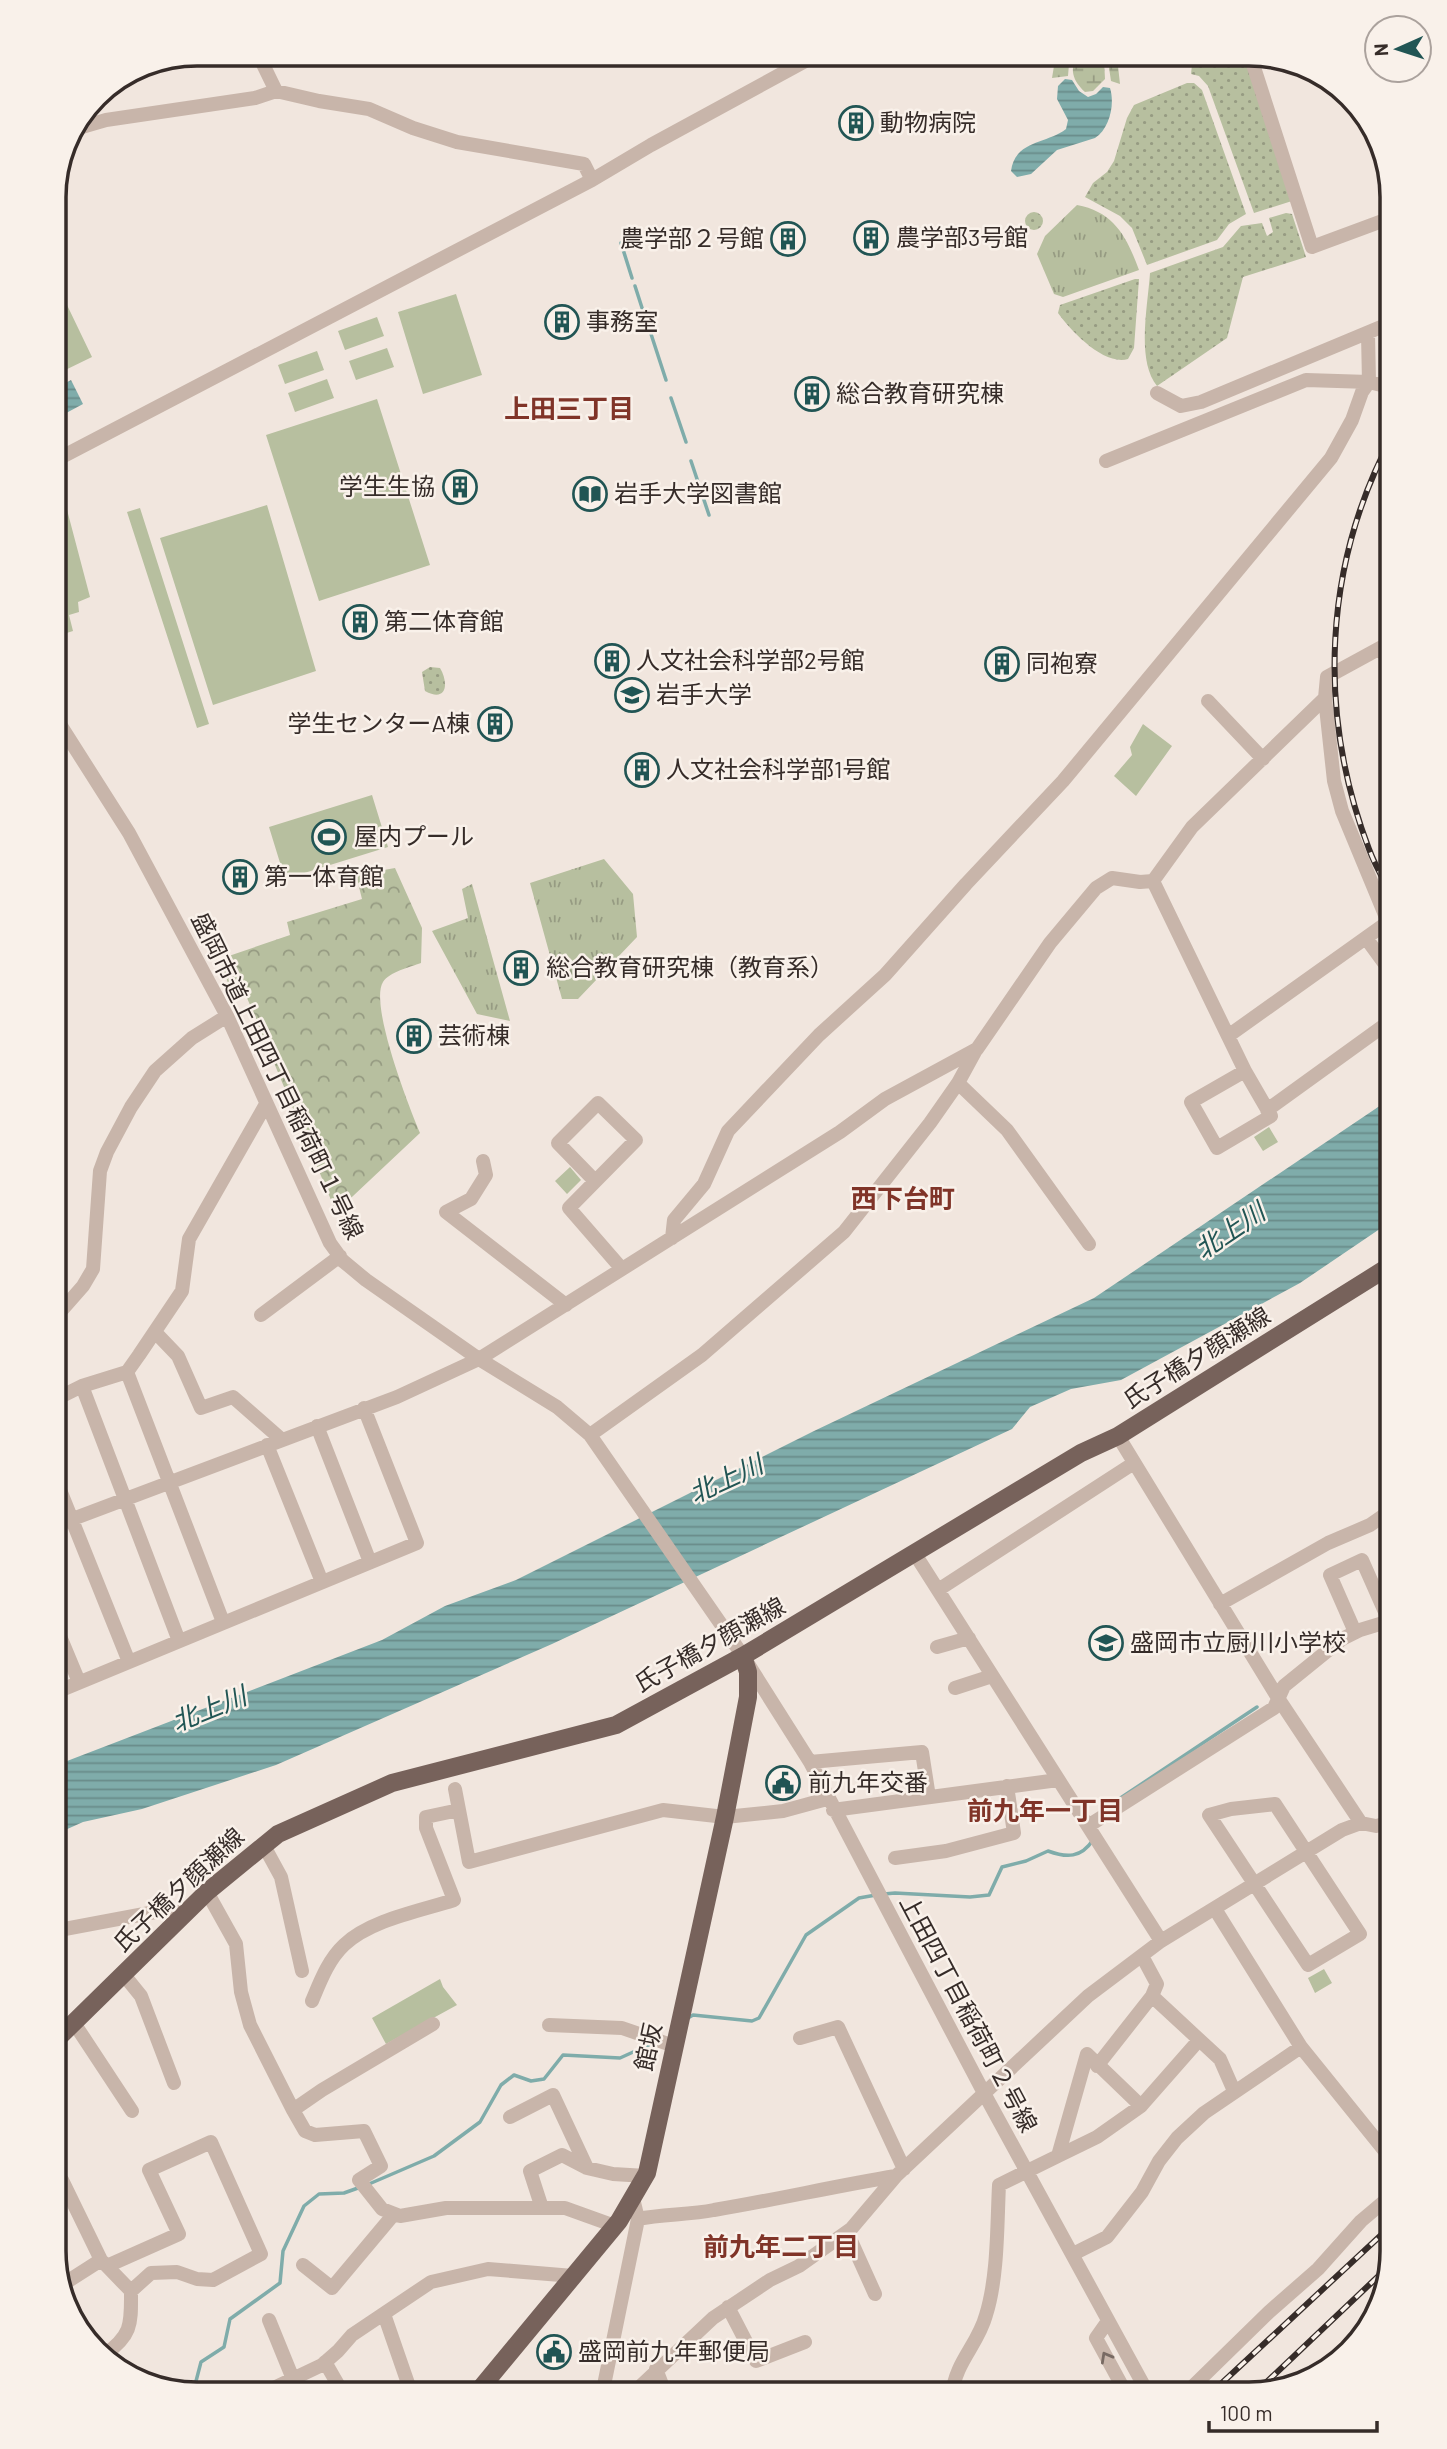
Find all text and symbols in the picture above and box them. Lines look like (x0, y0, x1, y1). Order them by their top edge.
north arrow (1363, 14, 1433, 84)
text: N (1369, 43, 1392, 57)
building icon: 動物病院 (837, 104, 875, 142)
place label: 動物病院 (880, 107, 976, 136)
building icon: 農学部3号館 (852, 219, 890, 257)
building icon: 農学部２号館 (769, 220, 807, 258)
place label: 農学部3号館 (896, 222, 1028, 251)
place label: 農学部２号館 (620, 223, 764, 252)
building icon: 事務室 (543, 303, 581, 341)
place label: 事務室 (586, 306, 658, 335)
building icon: 総合教育研究棟 (793, 375, 831, 413)
place label: 総合教育研究棟 (836, 378, 1004, 407)
district label: 上田三丁目 (504, 392, 634, 423)
building icon: 学生生協 (441, 468, 479, 506)
place label: 学生生協 (339, 471, 435, 500)
library icon: 岩手大学図書館 (571, 475, 609, 513)
place label: 岩手大学図書館 (614, 478, 782, 507)
building icon: 第二体育館 (341, 603, 379, 641)
place label: 第二体育館 (384, 606, 504, 635)
building icon: 人文社会科学部2号館 (593, 642, 631, 680)
place label: 人文社会科学部2号館 (636, 645, 865, 674)
building icon: 同袍寮 (983, 645, 1021, 683)
place label: 同袍寮 (1026, 648, 1098, 677)
school or university icon: 岩手大学 (613, 676, 651, 714)
place label: 岩手大学 (656, 679, 752, 708)
building icon: 学生センターA棟 (476, 705, 514, 743)
place label: 学生センターA棟 (287, 708, 470, 737)
building icon: 人文社会科学部1号館 (623, 751, 661, 789)
place label: 人文社会科学部1号館 (666, 754, 890, 783)
sports icon: 屋内プール (310, 818, 348, 856)
place label: 屋内プール (354, 821, 474, 850)
building icon: 第一体育館 (221, 858, 259, 896)
place label: 第一体育館 (264, 861, 384, 890)
street label: 盛岡市道上田四丁目稲荷町１号線 (186, 907, 370, 1243)
building icon: 総合教育研究棟（教育系） (502, 949, 540, 987)
place label: 総合教育研究棟（教育系） (546, 952, 834, 981)
building icon: 芸術棟 (395, 1017, 433, 1055)
place label: 芸術棟 (438, 1020, 510, 1049)
district label: 西下台町 (851, 1182, 955, 1213)
water label: 北上川 (1188, 1193, 1273, 1264)
street label: 氏子橋夕顔瀬線 (1117, 1300, 1275, 1414)
water label: 北上川 (683, 1446, 770, 1508)
street label: 氏子橋夕顔瀬線 (629, 1590, 790, 1697)
school or university icon: 盛岡市立厨川小学校 (1087, 1624, 1125, 1662)
place label: 盛岡市立厨川小学校 (1130, 1627, 1346, 1656)
water label: 北上川 (166, 1678, 253, 1737)
public building icon: 前九年交番 (764, 1764, 802, 1802)
place label: 前九年交番 (808, 1767, 928, 1796)
district label: 前九年一丁目 (967, 1794, 1123, 1825)
street label: 氏子橋夕顔瀬線 (107, 1821, 249, 1957)
street label: 上田四丁目稲荷町２号線 (895, 1890, 1044, 2137)
street label: 館坂 (628, 2020, 667, 2073)
district label: 前九年二丁目 (703, 2230, 859, 2261)
public building icon: 盛岡前九年郵便局 (535, 2333, 573, 2371)
place label: 盛岡前九年郵便局 (578, 2336, 770, 2365)
one-way arrow (1101, 2352, 1114, 2364)
scale bar (1209, 2390, 1377, 2434)
text: 100 m (1220, 2400, 1273, 2425)

